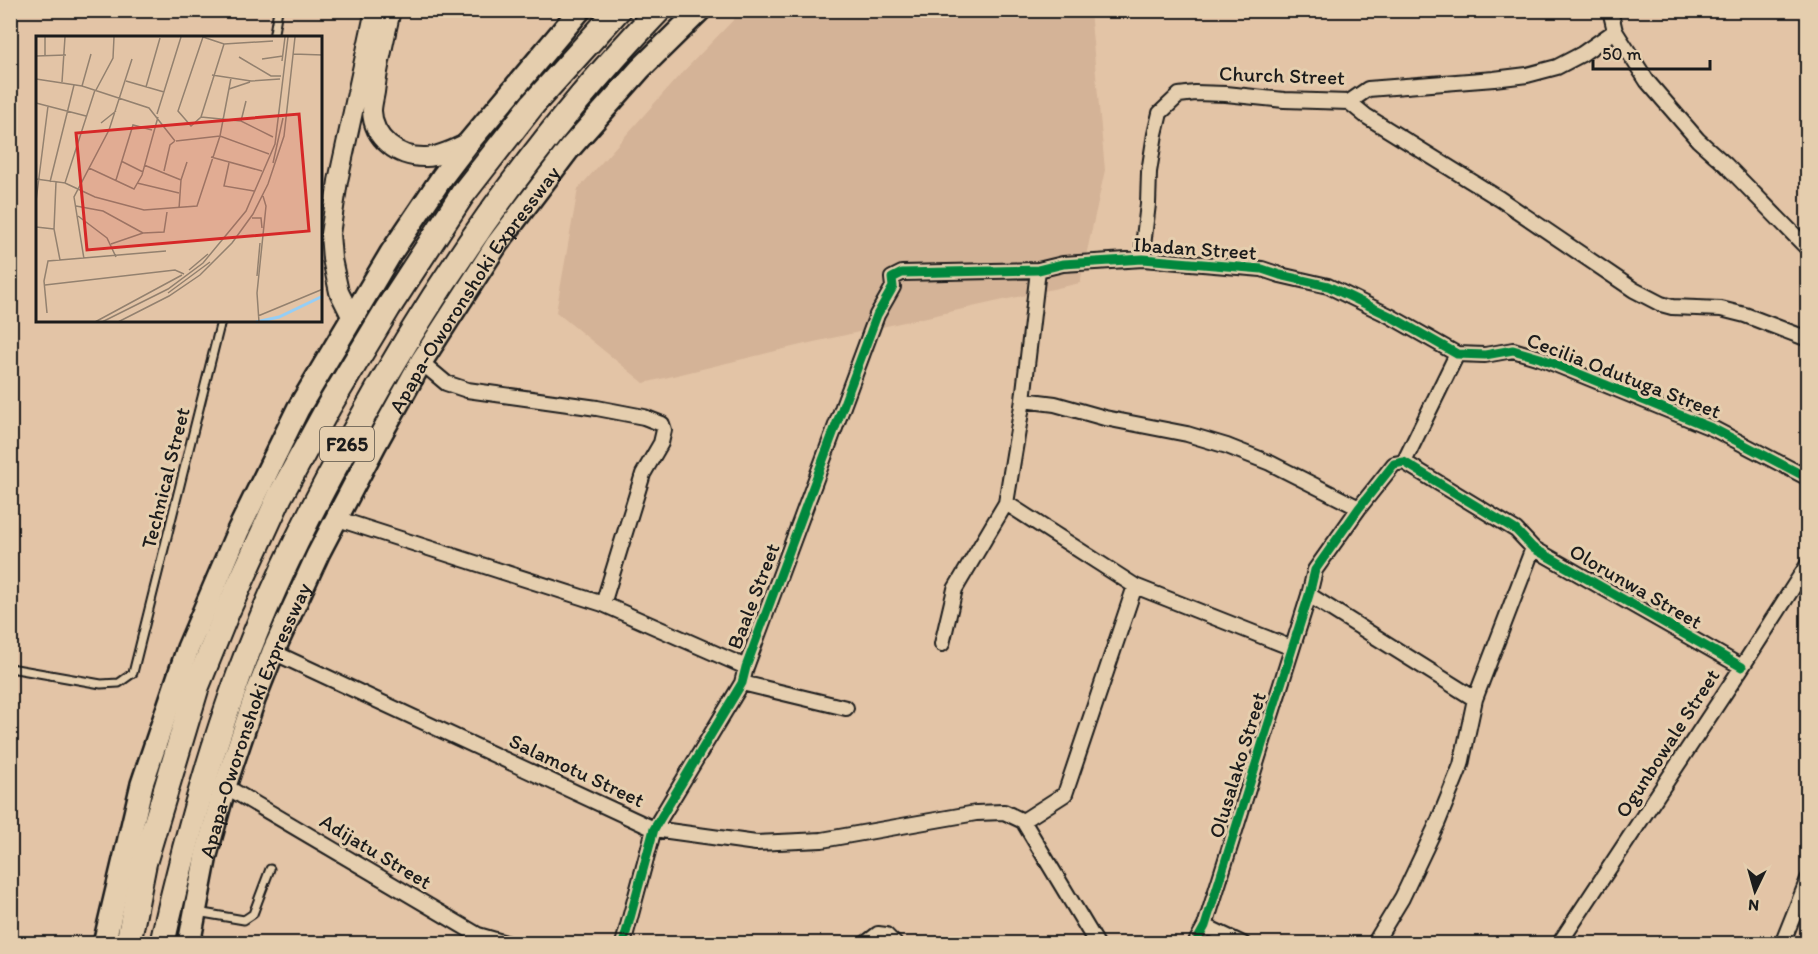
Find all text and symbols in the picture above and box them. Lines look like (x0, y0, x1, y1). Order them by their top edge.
scale bar (1593, 33, 1710, 71)
inset map (36, 36, 322, 322)
text: 50 m (1602, 43, 1642, 65)
street label: Church Street (1219, 60, 1346, 90)
street label: Apapa-Oworonshoki Expressway (383, 160, 565, 417)
street label: Ibadan Street (1133, 231, 1258, 265)
street label: Cecilia Odutuga Street (1524, 326, 1725, 424)
street label: Technical Street (135, 405, 195, 551)
road number: F265 (320, 427, 374, 461)
street label: Olorunwa Street (1565, 538, 1707, 634)
street label: Baale Street (721, 539, 785, 653)
street label: Apapa-Oworonshoki Expressway (193, 578, 316, 861)
street label: Ogunbowale Street (1610, 664, 1724, 822)
street label: Olusalako Street (1203, 689, 1271, 841)
street label: Salamotu Street (505, 728, 649, 812)
street label: Adijatu Street (316, 808, 436, 894)
north arrow (1725, 861, 1785, 921)
text: N (1748, 896, 1760, 915)

